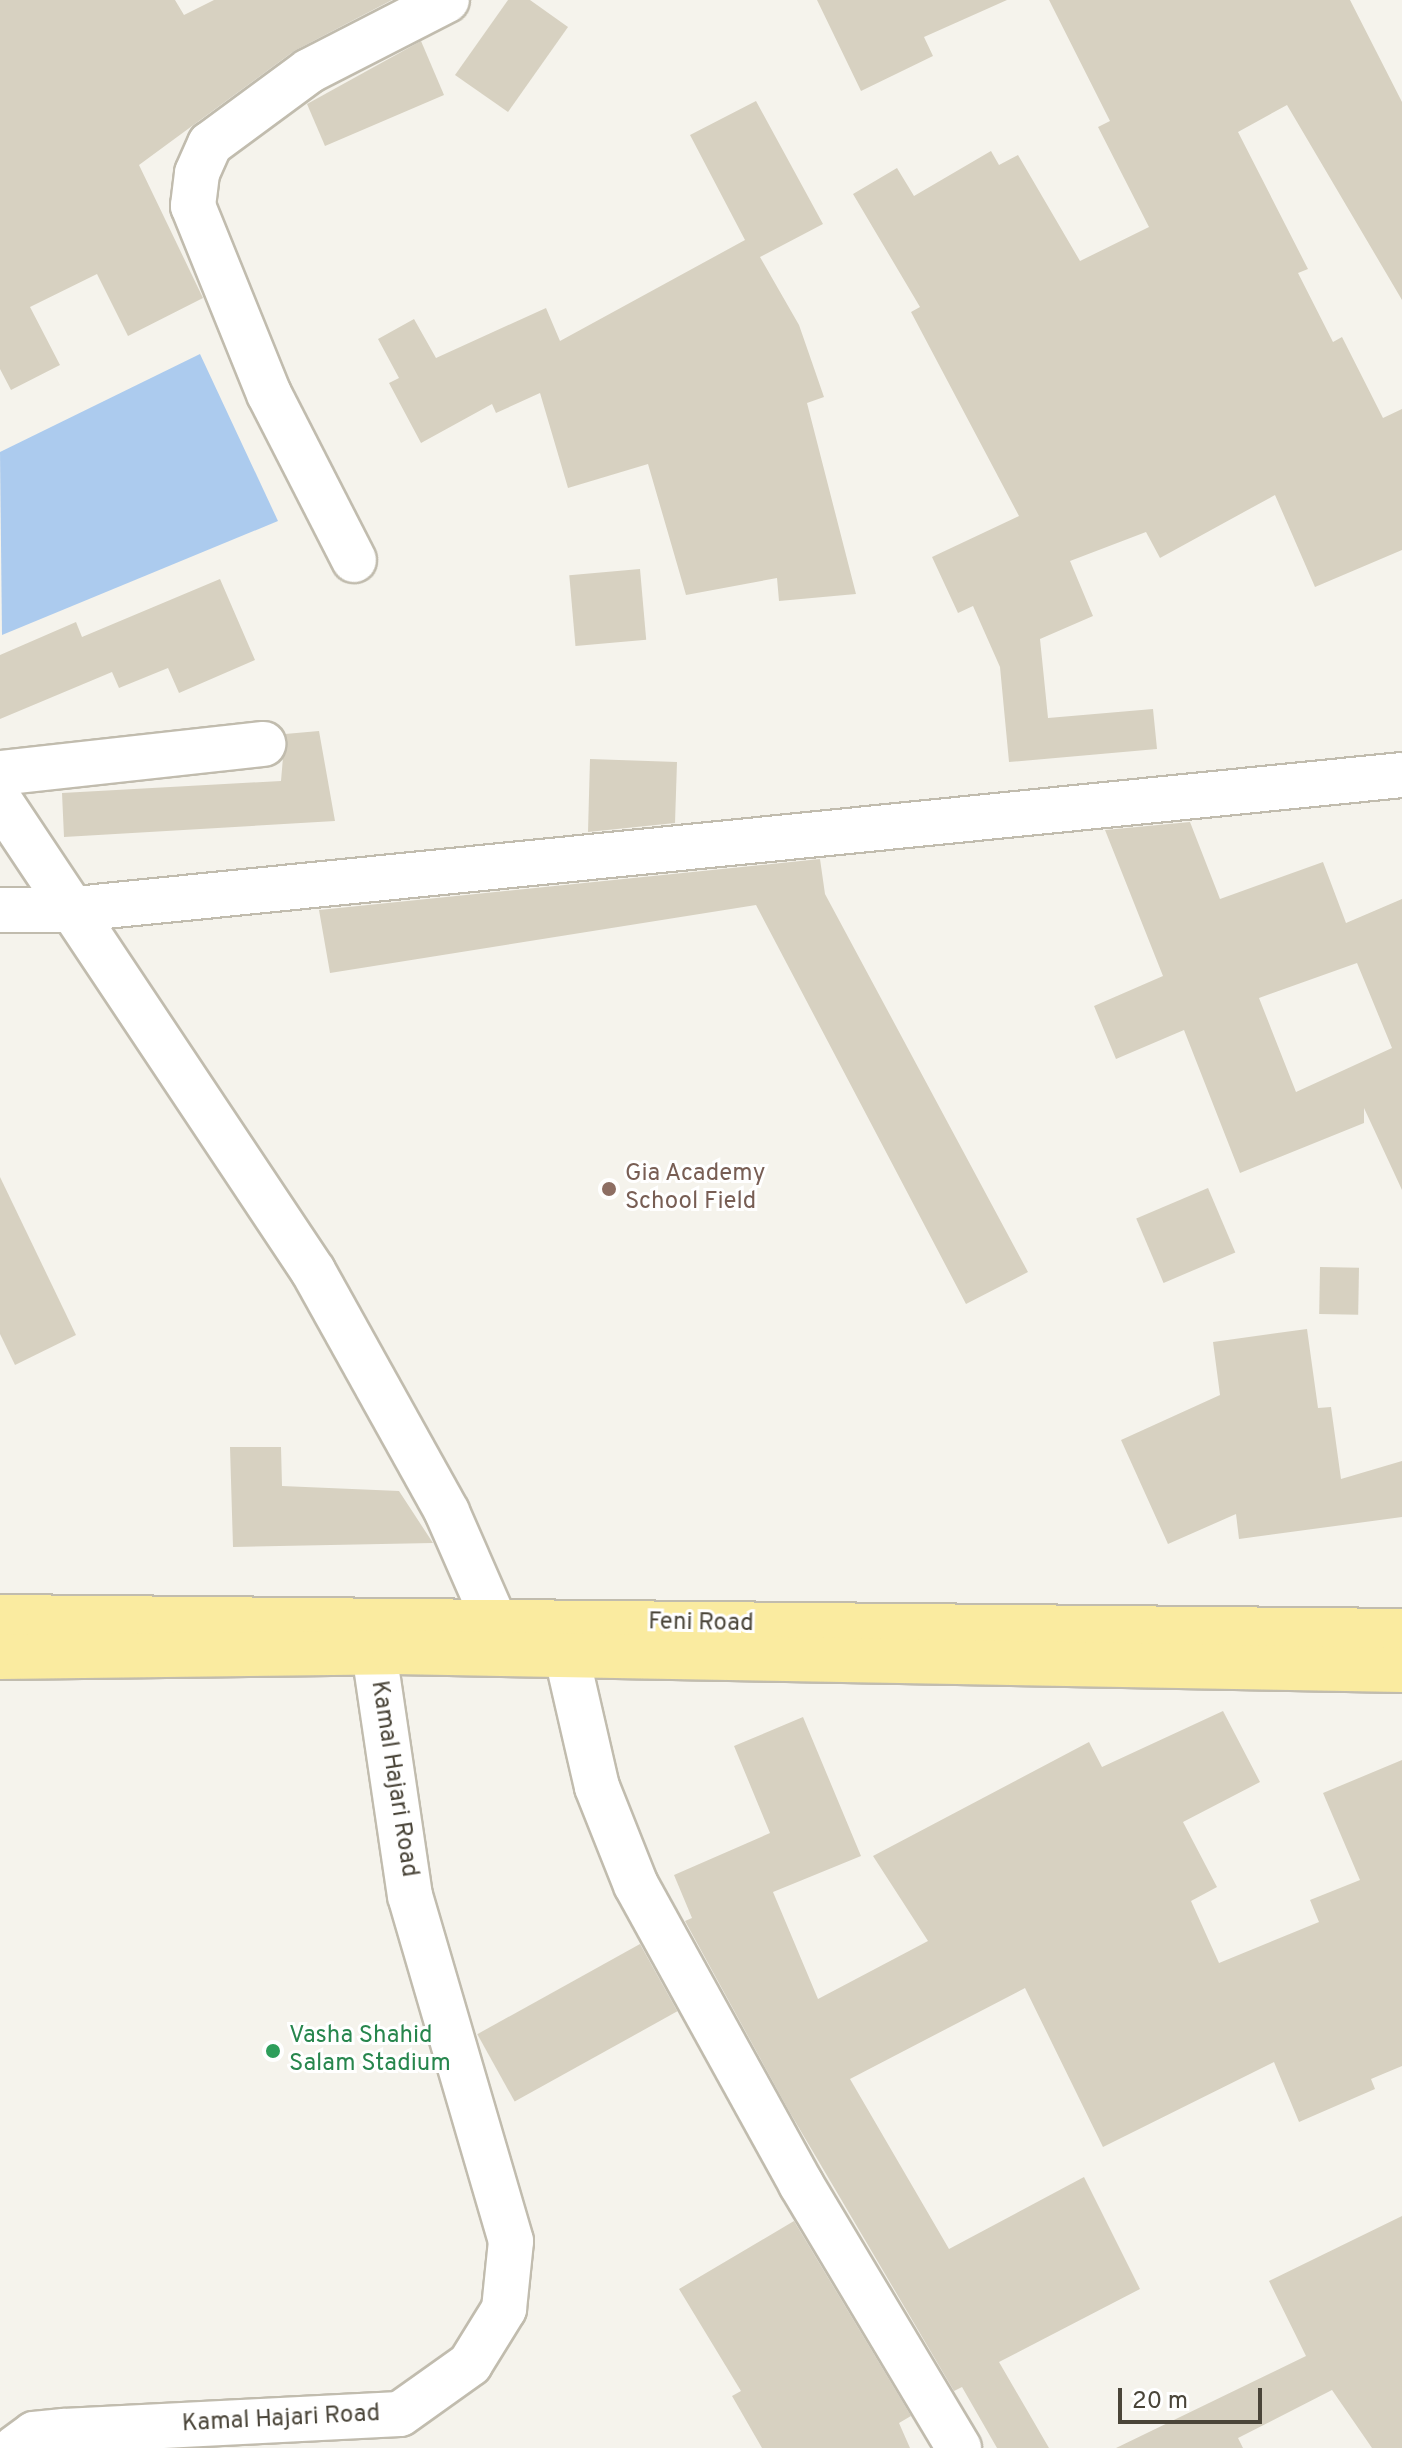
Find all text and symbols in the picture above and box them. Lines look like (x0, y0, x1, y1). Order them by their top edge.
place label: Gia Academy School Field (625, 1161, 766, 1217)
marker: Gia Academy School Field (600, 1180, 618, 1198)
street label: Feni Road (648, 1609, 754, 1639)
street label: Kamal Hajari Road (363, 1679, 423, 1879)
place label: Vasha Shahid Salam Stadium (289, 2023, 451, 2079)
marker: Vasha Shahid Salam Stadium (264, 2042, 282, 2060)
scale bar (1122, 2372, 1266, 2422)
text: 20 m (1132, 2387, 1188, 2417)
street label: Kamal Hajari Road (181, 2400, 381, 2440)

